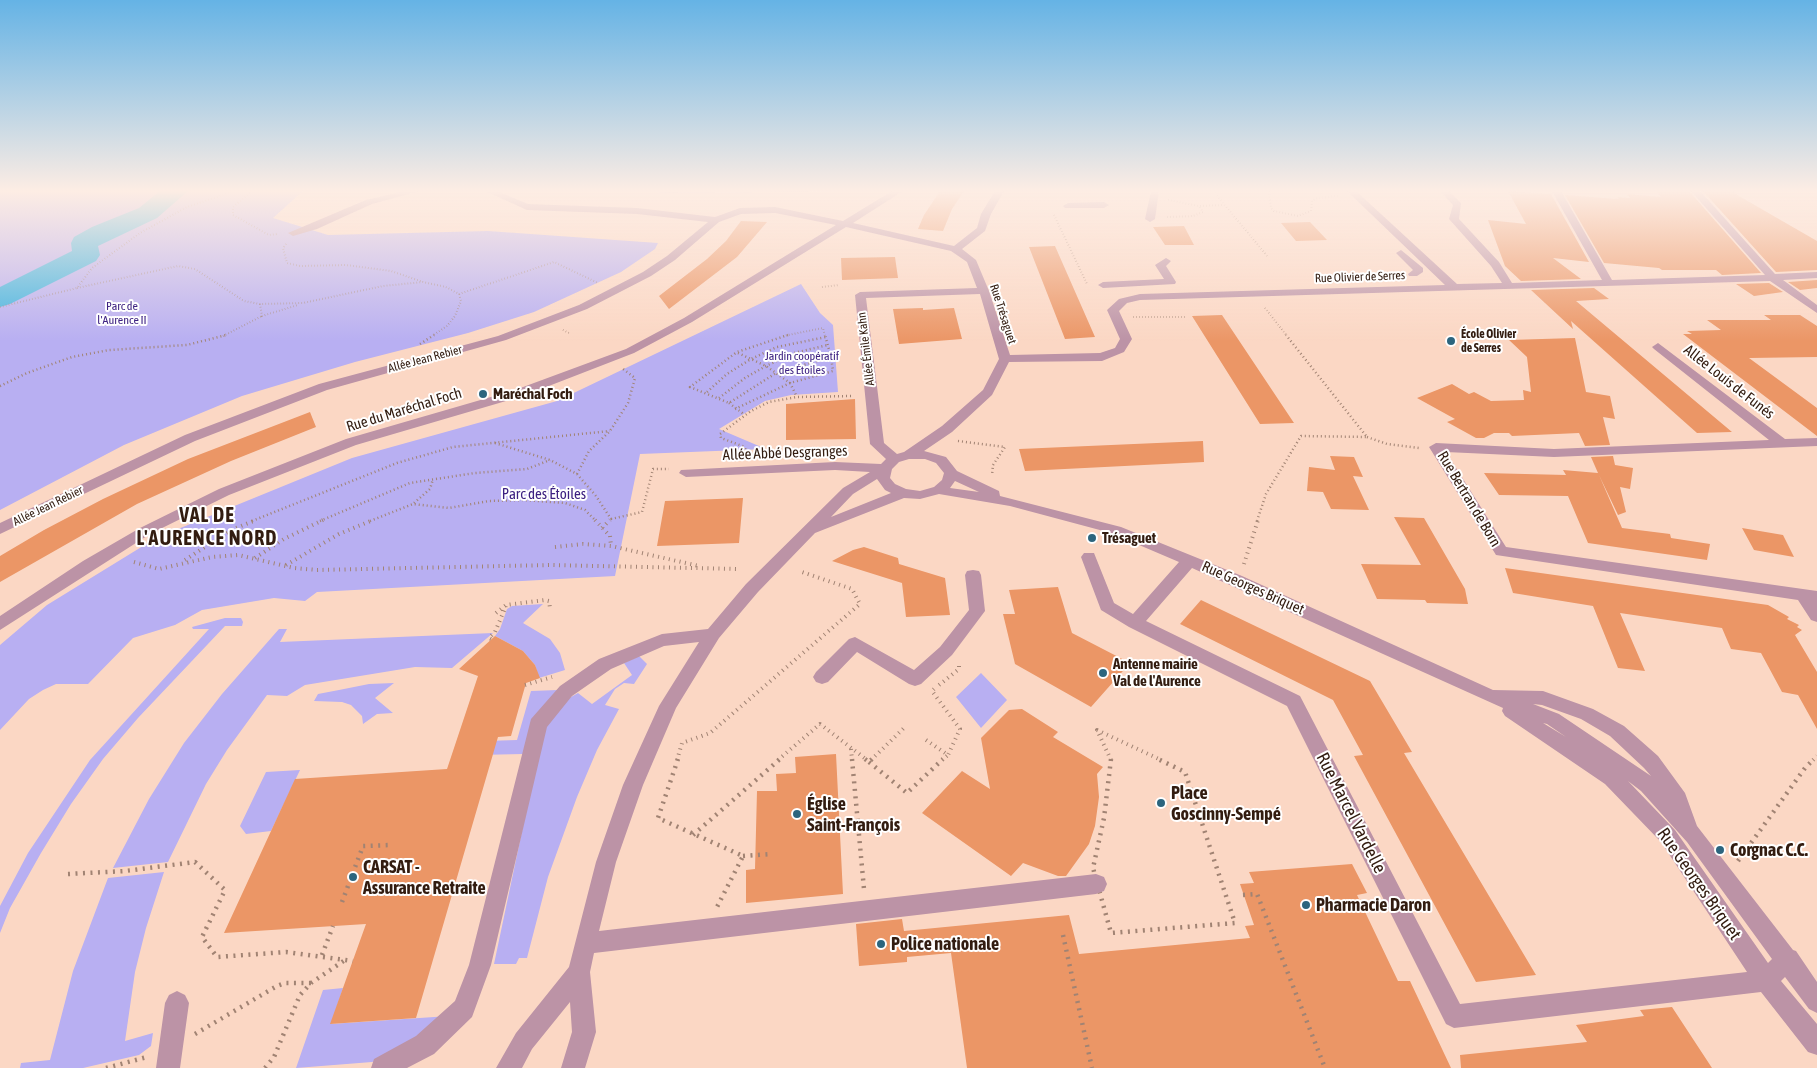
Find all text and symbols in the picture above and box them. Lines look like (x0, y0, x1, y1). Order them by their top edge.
street label: Rue Olivier de Serres (1315, 268, 1405, 286)
street label: Rue Trésaguet (987, 282, 1019, 346)
park label: Parc de l'Aurence II (97, 299, 147, 327)
street label: Allée Émile Kahn (854, 311, 878, 387)
place label: École Olivier de Serres (1461, 327, 1516, 355)
marker: École Olivier de Serres (1445, 335, 1457, 347)
street label: Allée Louis de Funés (1680, 341, 1778, 423)
street label: Allée Jean Rebier (387, 342, 463, 376)
park label: Jardin coopératif des Étoiles (765, 349, 839, 377)
street label: Rue du Maréchal Foch (344, 384, 464, 436)
place label: Maréchal Foch (493, 385, 573, 403)
marker: Maréchal Foch (477, 388, 489, 400)
street label: Allée Abbé Desgranges (722, 442, 848, 464)
street label: Rue Bertran de Born (1433, 448, 1505, 550)
street label: Allée Jean Rebier (11, 483, 85, 529)
park label: Parc des Étoiles (502, 485, 586, 503)
district label: VAL DE L'AURENCE NORD (135, 504, 279, 551)
place label: Trésaguet (1102, 529, 1156, 547)
marker: Trésaguet (1086, 532, 1098, 544)
street label: Rue Georges Briquet (1199, 557, 1307, 619)
place label: Antenne mairie Val de l'Aurence (1113, 655, 1201, 690)
marker: Antenne mairie Val de l'Aurence (1097, 667, 1109, 679)
street label: Rue Marcel Vardelle (1311, 749, 1391, 877)
place label: Place Goscinny-Sempé (1171, 782, 1281, 824)
place label: Église Saint-François (807, 793, 900, 836)
marker: Place Goscinny-Sempé (1155, 797, 1167, 809)
marker: Église Saint-François (791, 808, 803, 820)
street label: Rue Georges Briquet (1652, 824, 1746, 944)
place label: Corgnac C.C. (1730, 839, 1808, 861)
marker: Corgnac C.C. (1714, 844, 1726, 856)
place label: CARSAT - Assurance Retraite (363, 856, 486, 899)
marker: CARSAT - Assurance Retraite (347, 871, 359, 883)
place label: Pharmacie Daron (1316, 894, 1431, 916)
marker: Pharmacie Daron (1300, 899, 1312, 911)
place label: Police nationale (891, 933, 999, 955)
marker: Police nationale (875, 938, 887, 950)

